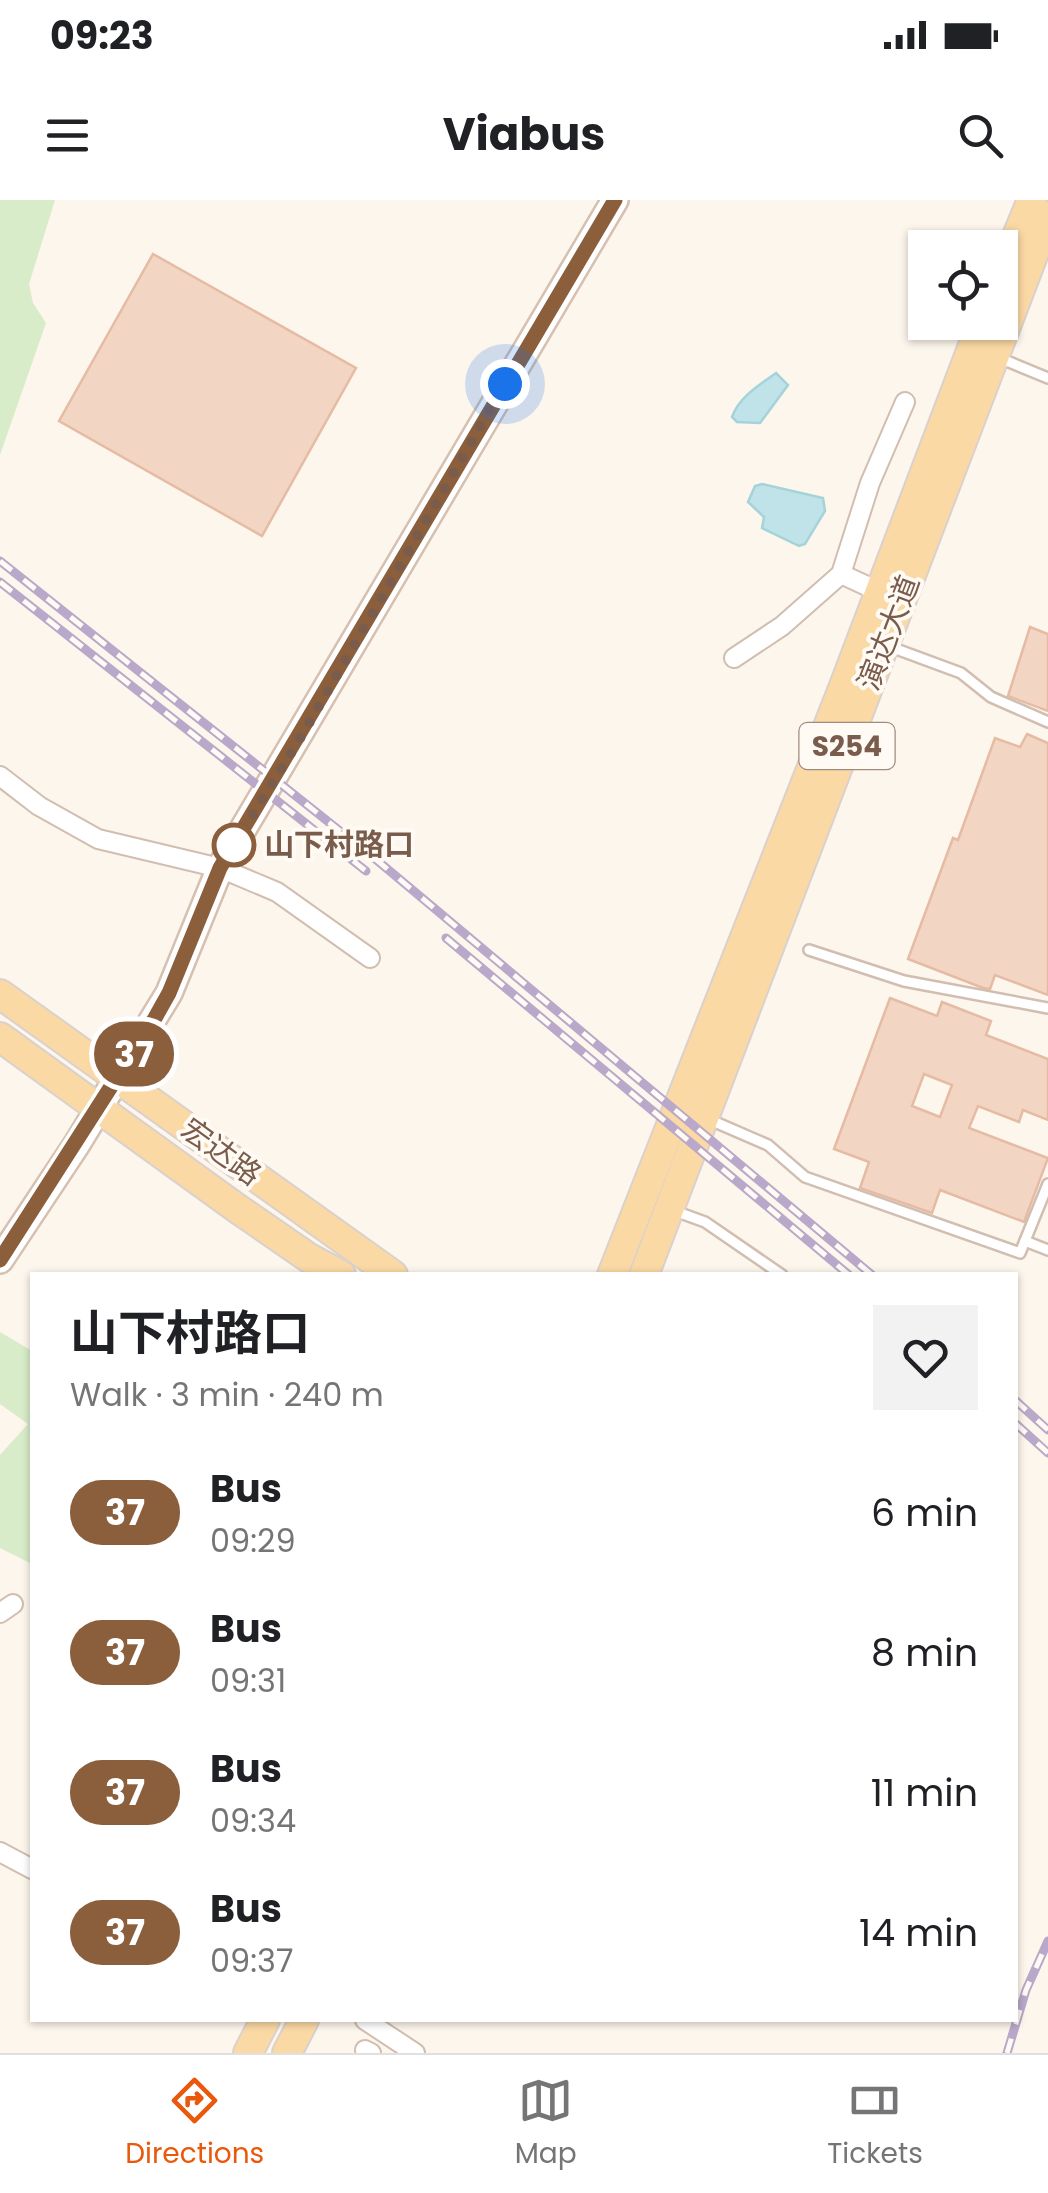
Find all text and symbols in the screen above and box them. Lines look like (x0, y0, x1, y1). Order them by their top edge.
text: 09:23 (50, 9, 154, 62)
text: Viabus (443, 103, 605, 166)
icon: menu (40, 108, 95, 163)
icon: search (953, 108, 1008, 163)
map controls (908, 230, 1018, 340)
button: locate (908, 230, 1018, 340)
your location (480, 359, 530, 409)
street label: 演达大道 (847, 569, 930, 697)
road number: S254 (800, 723, 894, 769)
place label: 山下村路口 (264, 823, 414, 866)
marker: 山下村路口 (213, 824, 255, 866)
line badge: 37 (89, 1022, 179, 1086)
text: 37 (114, 1030, 154, 1079)
street label: 宏达路 (172, 1108, 270, 1195)
text: 山下村路口 (70, 1300, 310, 1367)
button: heart (873, 1305, 978, 1410)
text: Walk · 3 min · 240 m (70, 1372, 384, 1417)
text: Bus (210, 1462, 282, 1515)
text: 6 min (871, 1486, 978, 1539)
text: 37 (105, 1488, 145, 1537)
text: 09:29 (210, 1518, 296, 1563)
text: Bus (210, 1602, 282, 1655)
text: 8 min (871, 1626, 978, 1679)
text: 37 (105, 1628, 145, 1677)
text: 09:31 (210, 1658, 286, 1703)
text: Bus (210, 1742, 282, 1795)
text: 11 min (871, 1766, 978, 1819)
text: 37 (105, 1768, 145, 1817)
text: 09:34 (210, 1798, 296, 1843)
text: Bus (210, 1882, 282, 1935)
text: 14 min (859, 1906, 978, 1959)
text: 37 (105, 1908, 145, 1957)
text: 09:37 (210, 1938, 293, 1983)
tab: Directions (125, 2073, 264, 2175)
tab: Map (515, 2073, 577, 2175)
tab: Tickets (827, 2073, 923, 2175)

